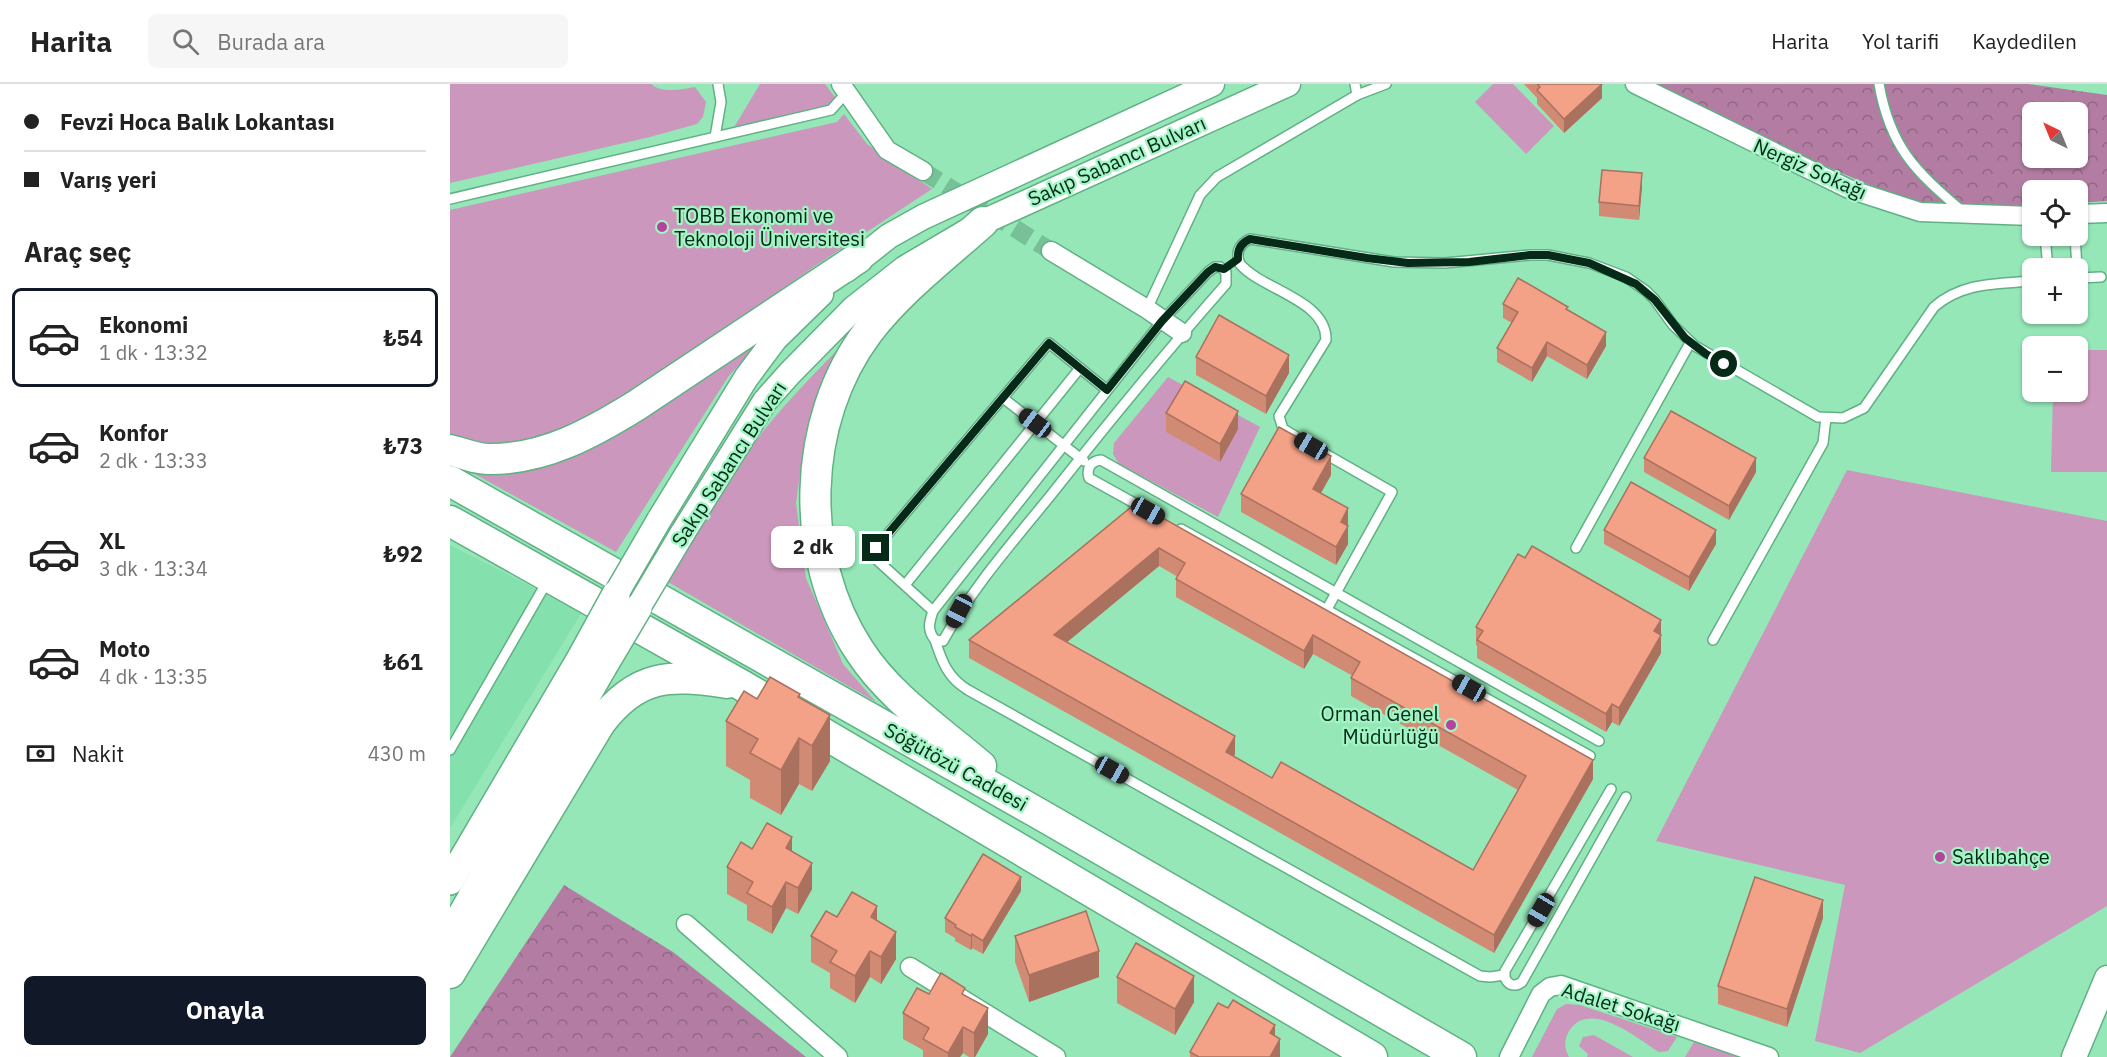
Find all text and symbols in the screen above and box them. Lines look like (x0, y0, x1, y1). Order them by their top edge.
search box (148, 14, 568, 68)
text: Harita (30, 23, 112, 60)
icon: search (169, 25, 202, 58)
text: Burada ara (217, 27, 325, 56)
text: Harita (1771, 27, 1829, 55)
text: Yol tarifi (1862, 27, 1939, 55)
text: Kaydedilen (1972, 27, 2077, 55)
north arrow (2022, 102, 2088, 168)
map controls (2022, 102, 2088, 402)
text: Fevzi Hoca Balık Lokantası (60, 107, 335, 136)
street label: Sakıp Sabancı Bulvarı (1023, 109, 1210, 212)
street label: Nergiz Sokağı (1749, 132, 1871, 206)
text: Varış yeri (60, 165, 157, 194)
button: locate (2022, 180, 2088, 246)
place label: TOBB Ekonomi ve Teknoloji Üniversitesi (674, 202, 865, 252)
marker: TOBB Ekonomi ve Teknoloji Üniversitesi (655, 220, 669, 234)
text: Araç seç (24, 234, 131, 269)
button: + (2022, 258, 2088, 324)
text: Ekonomi (99, 310, 188, 339)
icon: car (27, 311, 81, 365)
text: ₺54 (383, 323, 423, 352)
button: − (2022, 336, 2088, 402)
text: 1 dk · 13:32 (99, 339, 208, 366)
route start (1710, 350, 1737, 377)
street label: Sakıp Sabancı Bulvarı (665, 376, 792, 552)
car (1015, 405, 1055, 441)
text: Konfor (99, 418, 168, 447)
icon: car (27, 419, 81, 473)
car (1291, 429, 1331, 463)
text: ₺73 (383, 431, 423, 460)
text: 2 dk · 13:33 (99, 447, 208, 474)
car (1128, 494, 1168, 528)
text: XL (99, 526, 125, 555)
icon: car (27, 527, 81, 581)
callout: 2 dk (771, 527, 855, 569)
text: 2 dk (793, 533, 833, 560)
route end (862, 534, 889, 561)
text: ₺92 (383, 539, 423, 568)
text: 3 dk · 13:34 (99, 555, 208, 582)
car (943, 591, 975, 631)
text: Moto (99, 634, 150, 663)
icon: car (27, 635, 81, 689)
text: ₺61 (383, 647, 423, 676)
text: 4 dk · 13:35 (99, 663, 208, 690)
car (1449, 671, 1489, 705)
place label: Orman Genel Müdürlüğü (1321, 700, 1439, 750)
street label: Söğütözü Caddesi (880, 716, 1033, 817)
marker: Orman Genel Müdürlüğü (1444, 718, 1458, 732)
icon: cash (24, 737, 57, 770)
text: Nakit (72, 739, 124, 768)
text: 430 m (368, 740, 426, 767)
car (1092, 753, 1132, 787)
place label: Saklıbahçe (1952, 843, 2050, 870)
marker: Saklıbahçe (1933, 850, 1947, 864)
car (1524, 890, 1558, 930)
button: Onayla (24, 976, 426, 1045)
street label: Adalet Sokağı (1558, 976, 1684, 1037)

